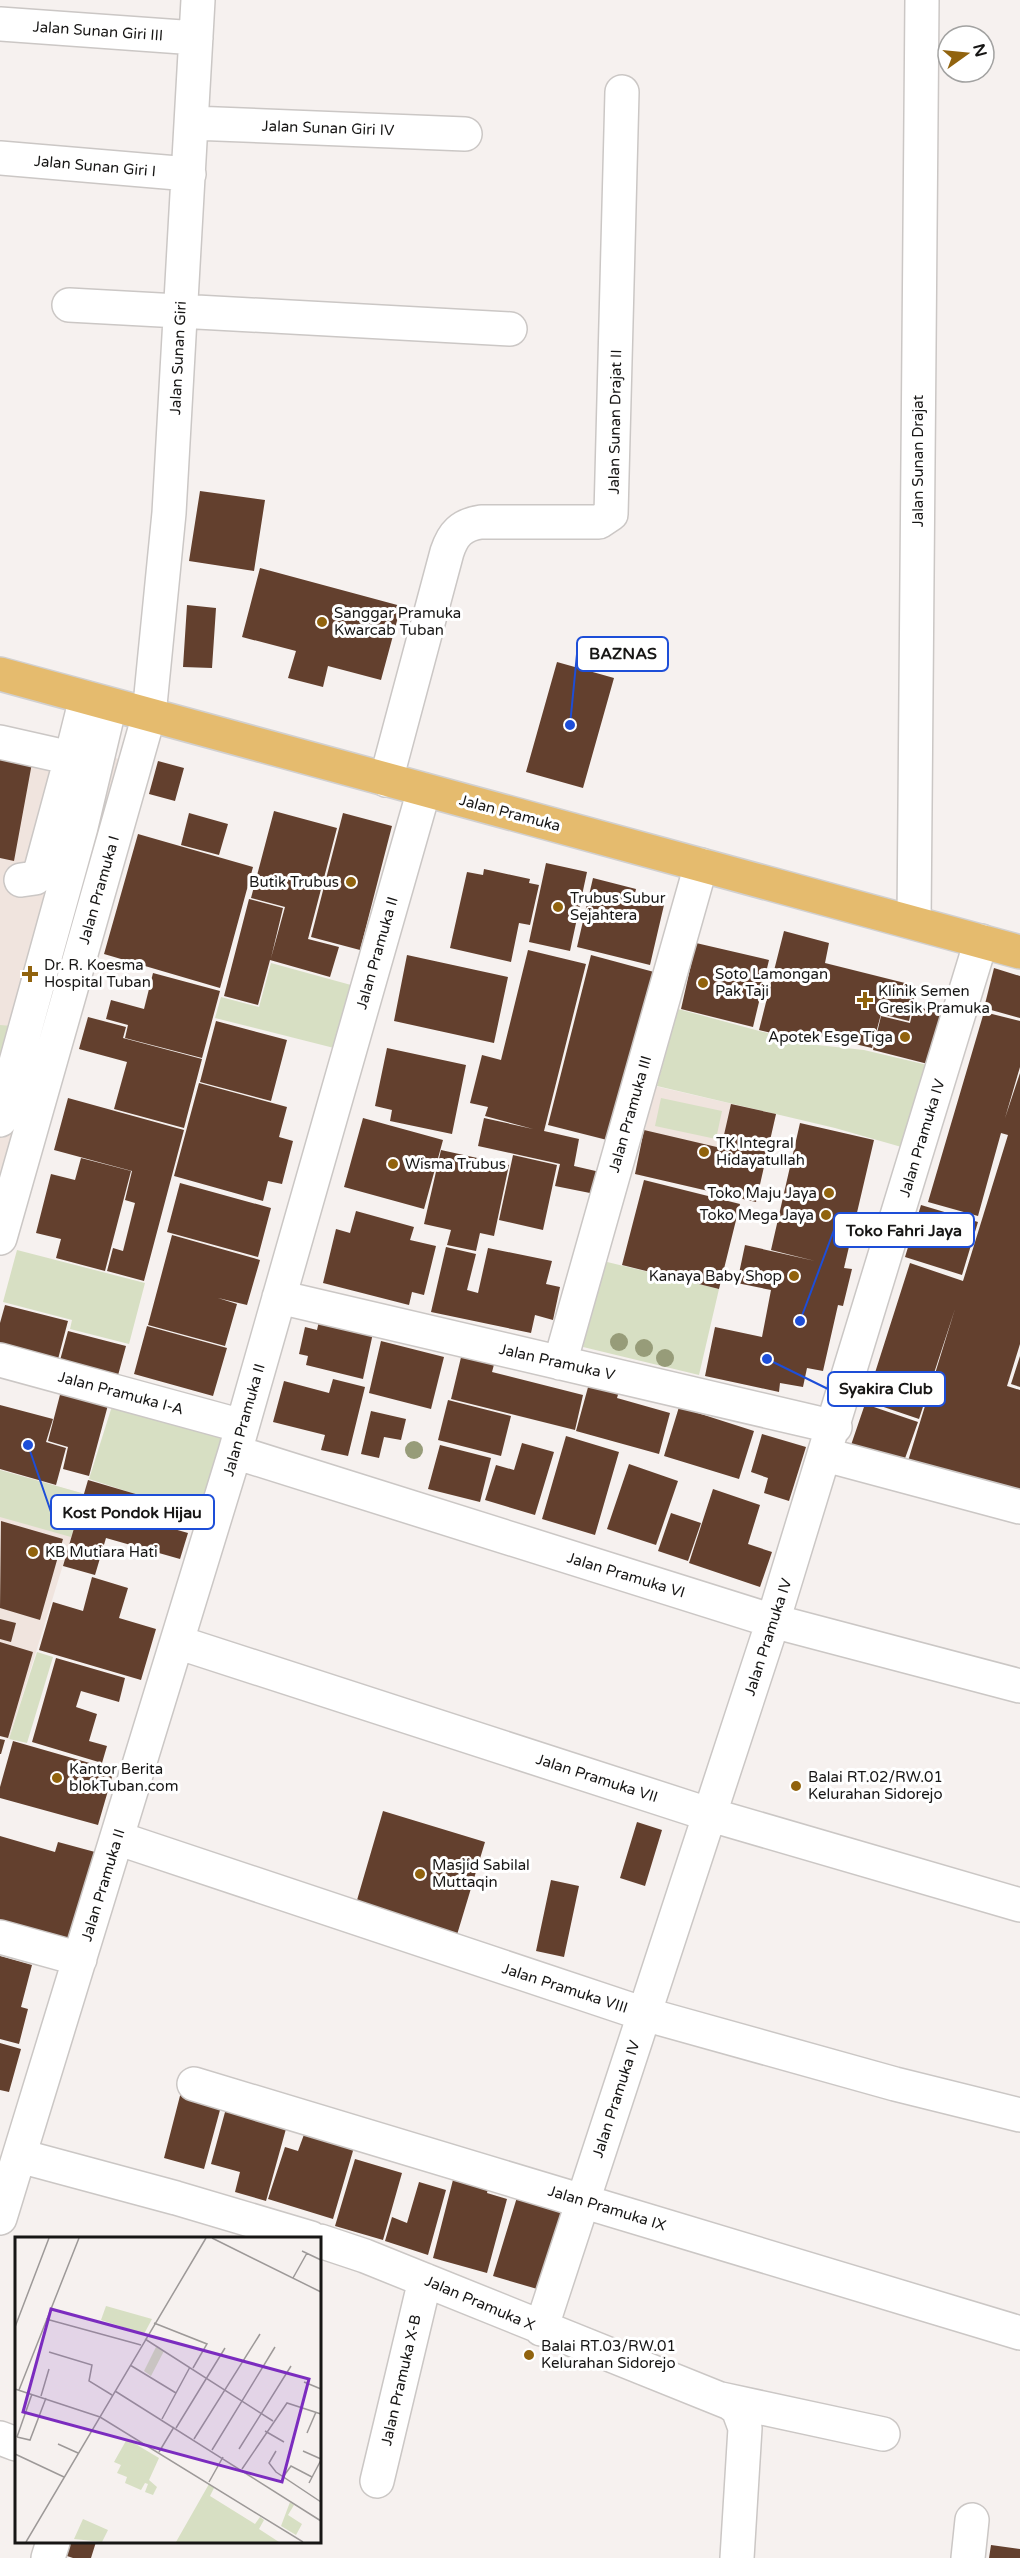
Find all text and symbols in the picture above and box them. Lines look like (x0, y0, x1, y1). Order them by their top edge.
street label: Jalan Sunan Giri III (32, 17, 164, 45)
north arrow (936, 24, 996, 84)
text: N (968, 42, 991, 59)
street label: Jalan Sunan Giri IV (261, 117, 395, 139)
street label: Jalan Sunan Giri I (33, 152, 157, 180)
street label: Jalan Sunan Giri (166, 301, 190, 415)
street label: Jalan Sunan Drajat II (605, 349, 625, 495)
street label: Jalan Sunan Drajat (909, 394, 927, 527)
place label: Sanggar Pramuka Kwarcab Tuban (334, 604, 461, 639)
marker: Sanggar Pramuka Kwarcab Tuban (315, 615, 329, 629)
callout: BAZNAS (577, 637, 668, 671)
text: BAZNAS (589, 644, 657, 664)
street label: Jalan Pramuka (457, 791, 563, 835)
street label: Jalan Pramuka I (75, 834, 123, 946)
place label: Butik Trubus (249, 873, 339, 891)
marker: Butik Trubus (344, 875, 358, 889)
place label: Trubus Subur Sejahtera (570, 889, 666, 924)
street label: Jalan Pramuka II (352, 895, 402, 1011)
marker: Trubus Subur Sejahtera (551, 900, 565, 914)
place label: Dr. R. Koesma Hospital Tuban (44, 956, 151, 991)
marker: Dr. R. Koesma Hospital Tuban (21, 965, 39, 983)
place label: Soto Lamongan Pak Taji (715, 965, 828, 1000)
marker: Soto Lamongan Pak Taji (696, 976, 710, 990)
place label: Klinik Semen Gresik Pramuka (878, 982, 990, 1017)
marker: Klinik Semen Gresik Pramuka (856, 991, 874, 1009)
place label: Apotek Esge Tiga (768, 1028, 893, 1046)
marker: Apotek Esge Tiga (898, 1030, 912, 1044)
street label: Jalan Pramuka III (605, 1053, 655, 1175)
street label: Jalan Pramuka IV (895, 1076, 949, 1199)
place label: TK Integral Hidayatullah (716, 1134, 805, 1169)
marker: TK Integral Hidayatullah (697, 1145, 711, 1159)
place label: Wisma Trubus (405, 1155, 506, 1173)
marker: Wisma Trubus (386, 1157, 400, 1171)
place label: Toko Maju Jaya (707, 1184, 817, 1202)
marker: Toko Maju Jaya (822, 1186, 836, 1200)
place label: Toko Mega Jaya (699, 1206, 814, 1224)
marker: Toko Mega Jaya (819, 1208, 833, 1222)
callout: Toko Fahri Jaya (834, 1213, 974, 1247)
text: Toko Fahri Jaya (845, 1221, 962, 1241)
place label: Kanaya Baby Shop (649, 1267, 782, 1285)
marker: Kanaya Baby Shop (787, 1269, 801, 1283)
street label: Jalan Pramuka V (497, 1340, 617, 1384)
street label: Jalan Pramuka II (219, 1362, 269, 1478)
street label: Jalan Pramuka I-A (56, 1368, 186, 1418)
callout: Syakira Club (828, 1372, 945, 1406)
text: Syakira Club (839, 1379, 933, 1399)
callout: Kost Pondok Hijau (51, 1495, 214, 1529)
text: Kost Pondok Hijau (62, 1503, 202, 1523)
place label: KB Mutiara Hati (45, 1543, 158, 1561)
marker: KB Mutiara Hati (26, 1545, 40, 1559)
street label: Jalan Pramuka VI (565, 1548, 687, 1602)
street label: Jalan Pramuka IV (740, 1575, 796, 1698)
street label: Jalan Pramuka VII (534, 1750, 660, 1806)
place label: Kantor Berita blokTuban.com (69, 1760, 178, 1795)
place label: Balai RT.02/RW.01 Kelurahan Sidorejo (808, 1768, 943, 1803)
marker: Kantor Berita blokTuban.com (50, 1771, 64, 1785)
marker: Balai RT.02/RW.01 Kelurahan Sidorejo (789, 1779, 803, 1793)
street label: Jalan Pramuka II (77, 1827, 129, 1943)
place label: Masjid Sabilal Muttaqin (432, 1856, 530, 1891)
marker: Masjid Sabilal Muttaqin (413, 1867, 427, 1881)
street label: Jalan Pramuka VIII (500, 1959, 630, 2017)
street label: Jalan Pramuka IV (588, 2037, 644, 2160)
street label: Jalan Pramuka IX (546, 2182, 668, 2234)
inset map (15, 2237, 321, 2543)
street label: Jalan Pramuka X (422, 2272, 538, 2334)
street label: Jalan Pramuka X-B (377, 2313, 425, 2447)
place label: Balai RT.03/RW.01 Kelurahan Sidorejo (541, 2337, 676, 2372)
marker: Balai RT.03/RW.01 Kelurahan Sidorejo (522, 2348, 536, 2362)

